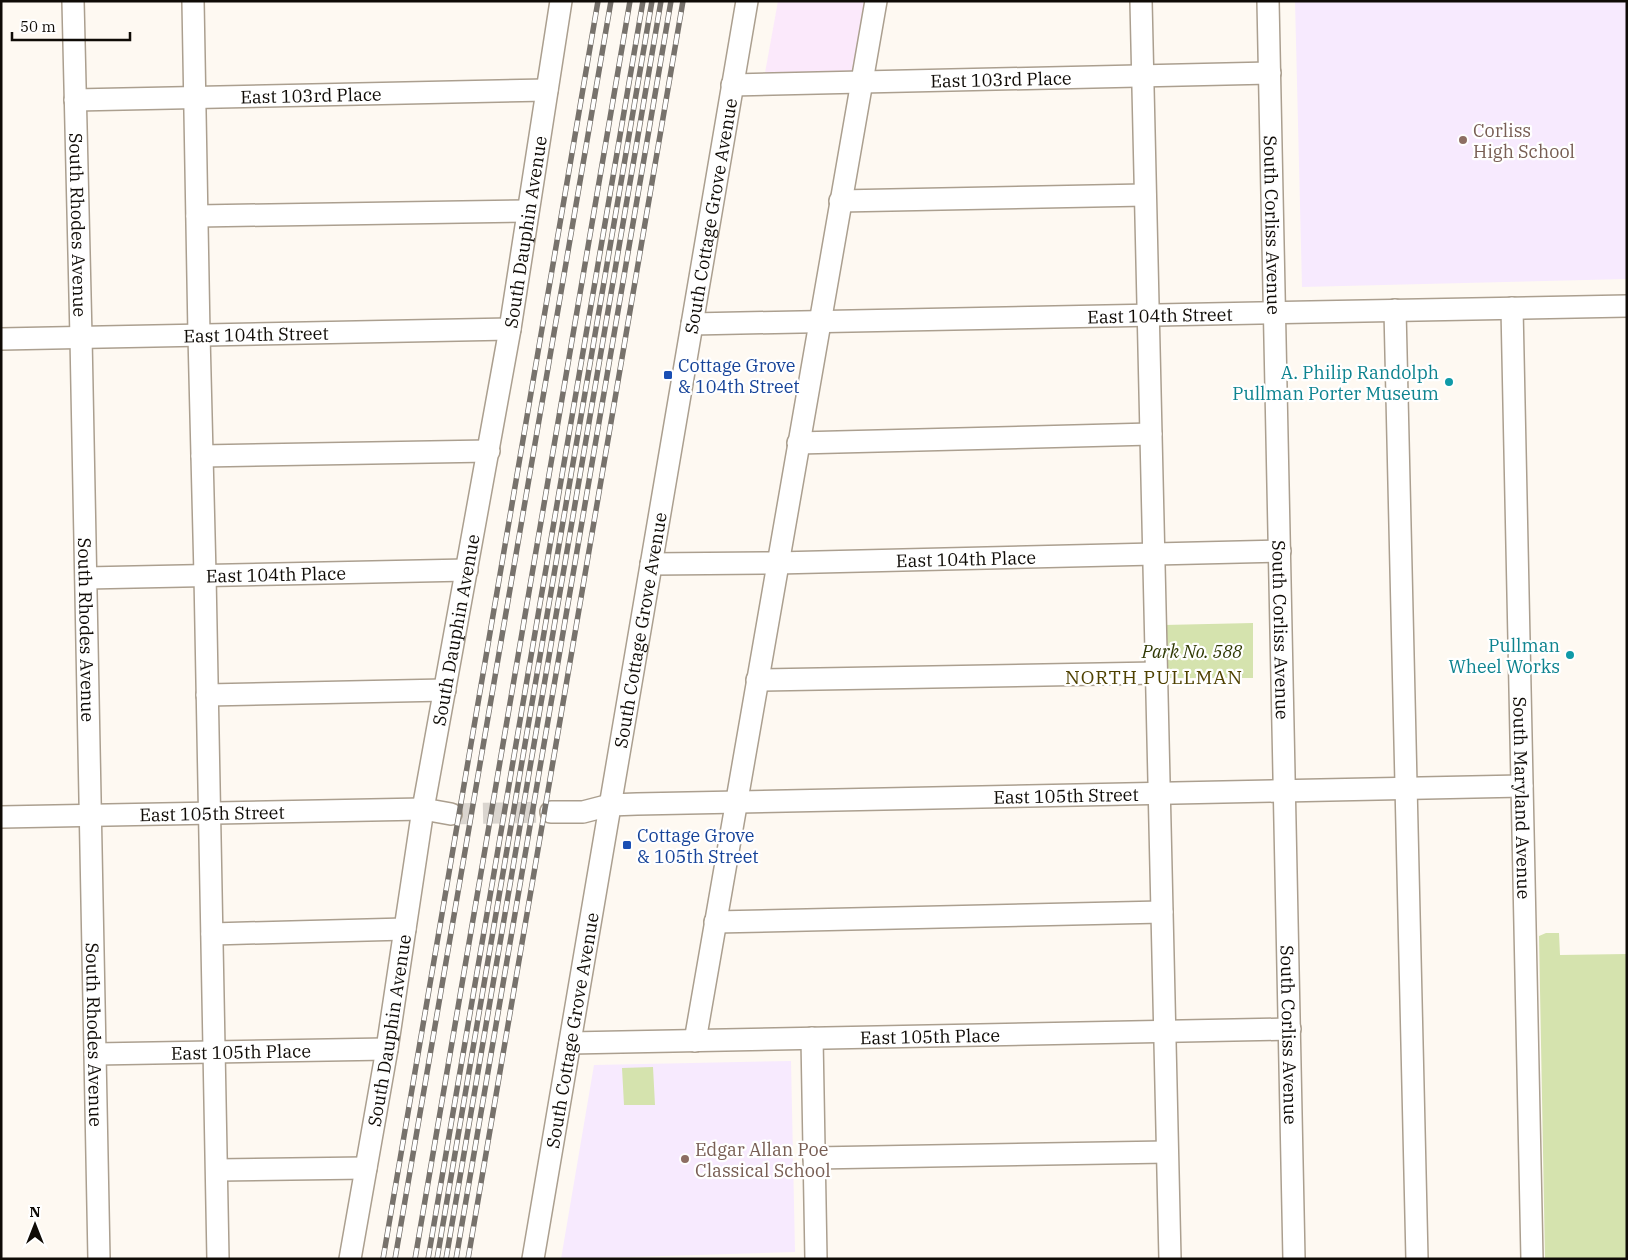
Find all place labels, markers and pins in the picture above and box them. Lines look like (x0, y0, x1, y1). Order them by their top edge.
place label: Corliss High School (1473, 119, 1575, 163)
marker: Corliss High School (1457, 134, 1469, 146)
place label: Cottage Grove & 104th Street (678, 354, 800, 398)
place label: A. Philip Randolph Pullman Porter Museum (1232, 361, 1439, 405)
marker: Cottage Grove & 104th Street (662, 369, 674, 381)
marker: A. Philip Randolph Pullman Porter Museum (1443, 376, 1455, 388)
place label: Pullman Wheel Works (1448, 634, 1560, 678)
marker: Pullman Wheel Works (1564, 649, 1576, 661)
place label: Cottage Grove & 105th Street (637, 824, 759, 868)
marker: Cottage Grove & 105th Street (621, 839, 633, 851)
place label: Edgar Allan Poe Classical School (695, 1138, 831, 1182)
marker: Edgar Allan Poe Classical School (679, 1153, 691, 1165)

